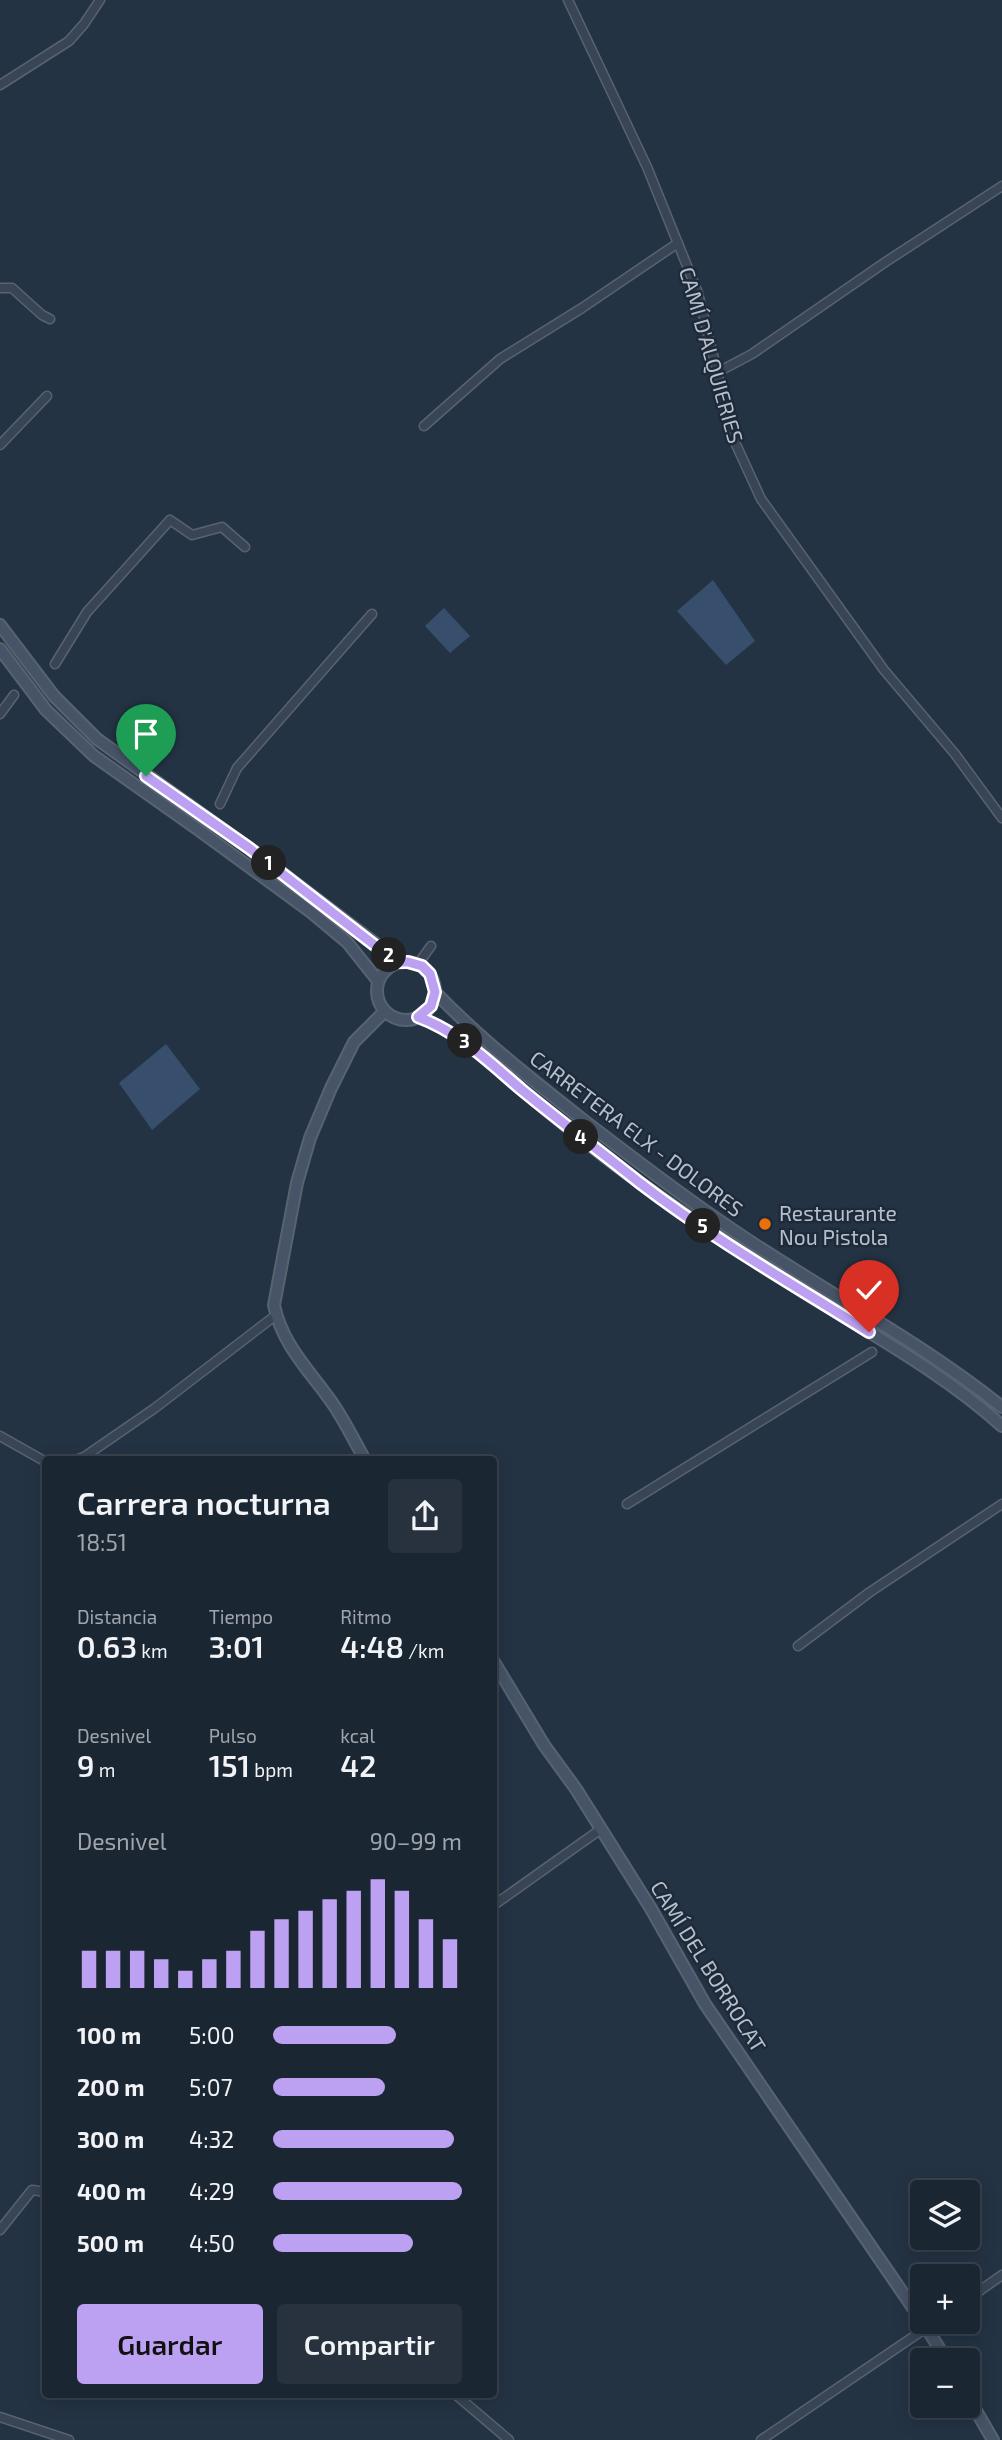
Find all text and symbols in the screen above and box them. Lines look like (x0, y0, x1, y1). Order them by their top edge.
street label: CAMÍ D'ALQUIERIES (674, 264, 749, 446)
pin (116, 704, 176, 776)
icon: arrive (127, 715, 165, 753)
pin: 1 (252, 846, 286, 880)
text: 1 (264, 851, 273, 874)
pin: 2 (372, 937, 406, 972)
text: 2 (383, 943, 394, 966)
pin: 3 (448, 1024, 482, 1058)
text: 3 (459, 1029, 470, 1052)
street label: CARRETERA ELX - DOLORES (526, 1045, 748, 1221)
pin: 4 (564, 1120, 598, 1154)
text: 4 (574, 1125, 587, 1148)
place label: Restaurante Nou Pistola (779, 1200, 897, 1249)
pin: 5 (686, 1208, 720, 1244)
text: 5 (697, 1214, 708, 1237)
marker: Restaurante Nou Pistola (757, 1216, 773, 1232)
pin (839, 1260, 899, 1332)
icon: check (850, 1271, 888, 1309)
button: share (388, 1479, 462, 1553)
text: Carrera nocturna (77, 1483, 331, 1521)
text: 18:51 (77, 1528, 127, 1556)
text: Distancia (77, 1605, 157, 1628)
text: Tiempo (209, 1605, 273, 1628)
text: Ritmo (340, 1605, 391, 1628)
text: 0.63 (77, 1628, 137, 1664)
text: 3:01 (209, 1628, 264, 1664)
text: 4:48 (340, 1628, 404, 1664)
text: km (137, 1639, 168, 1662)
text: /km (404, 1639, 444, 1662)
text: Desnivel (77, 1724, 151, 1747)
text: Pulso (209, 1724, 257, 1747)
text: kcal (340, 1724, 375, 1747)
text: 9 (77, 1747, 94, 1783)
text: 151 (209, 1747, 250, 1783)
text: 42 (340, 1747, 376, 1783)
text: m (94, 1758, 115, 1781)
text: bpm (250, 1758, 293, 1781)
text: Desnivel (77, 1827, 167, 1855)
text: 90–99 m (370, 1827, 462, 1855)
street label: CAMÍ DEL BORROCAT (646, 1876, 772, 2056)
text: 100 m (77, 2021, 141, 2049)
text: 5:00 (189, 2021, 235, 2049)
text: 200 m (77, 2073, 145, 2101)
text: 5:07 (189, 2073, 232, 2101)
text: 300 m (77, 2125, 144, 2153)
text: 4:32 (189, 2125, 234, 2153)
text: 400 m (77, 2177, 146, 2205)
text: 4:29 (189, 2177, 235, 2205)
map controls (910, 2180, 980, 2418)
button: layers (910, 2180, 980, 2250)
text: 500 m (77, 2229, 144, 2257)
text: 4:50 (189, 2229, 235, 2257)
button: + (910, 2264, 980, 2334)
button: Guardar (77, 2304, 263, 2384)
button: Compartir (277, 2304, 462, 2384)
button: − (910, 2348, 980, 2418)

